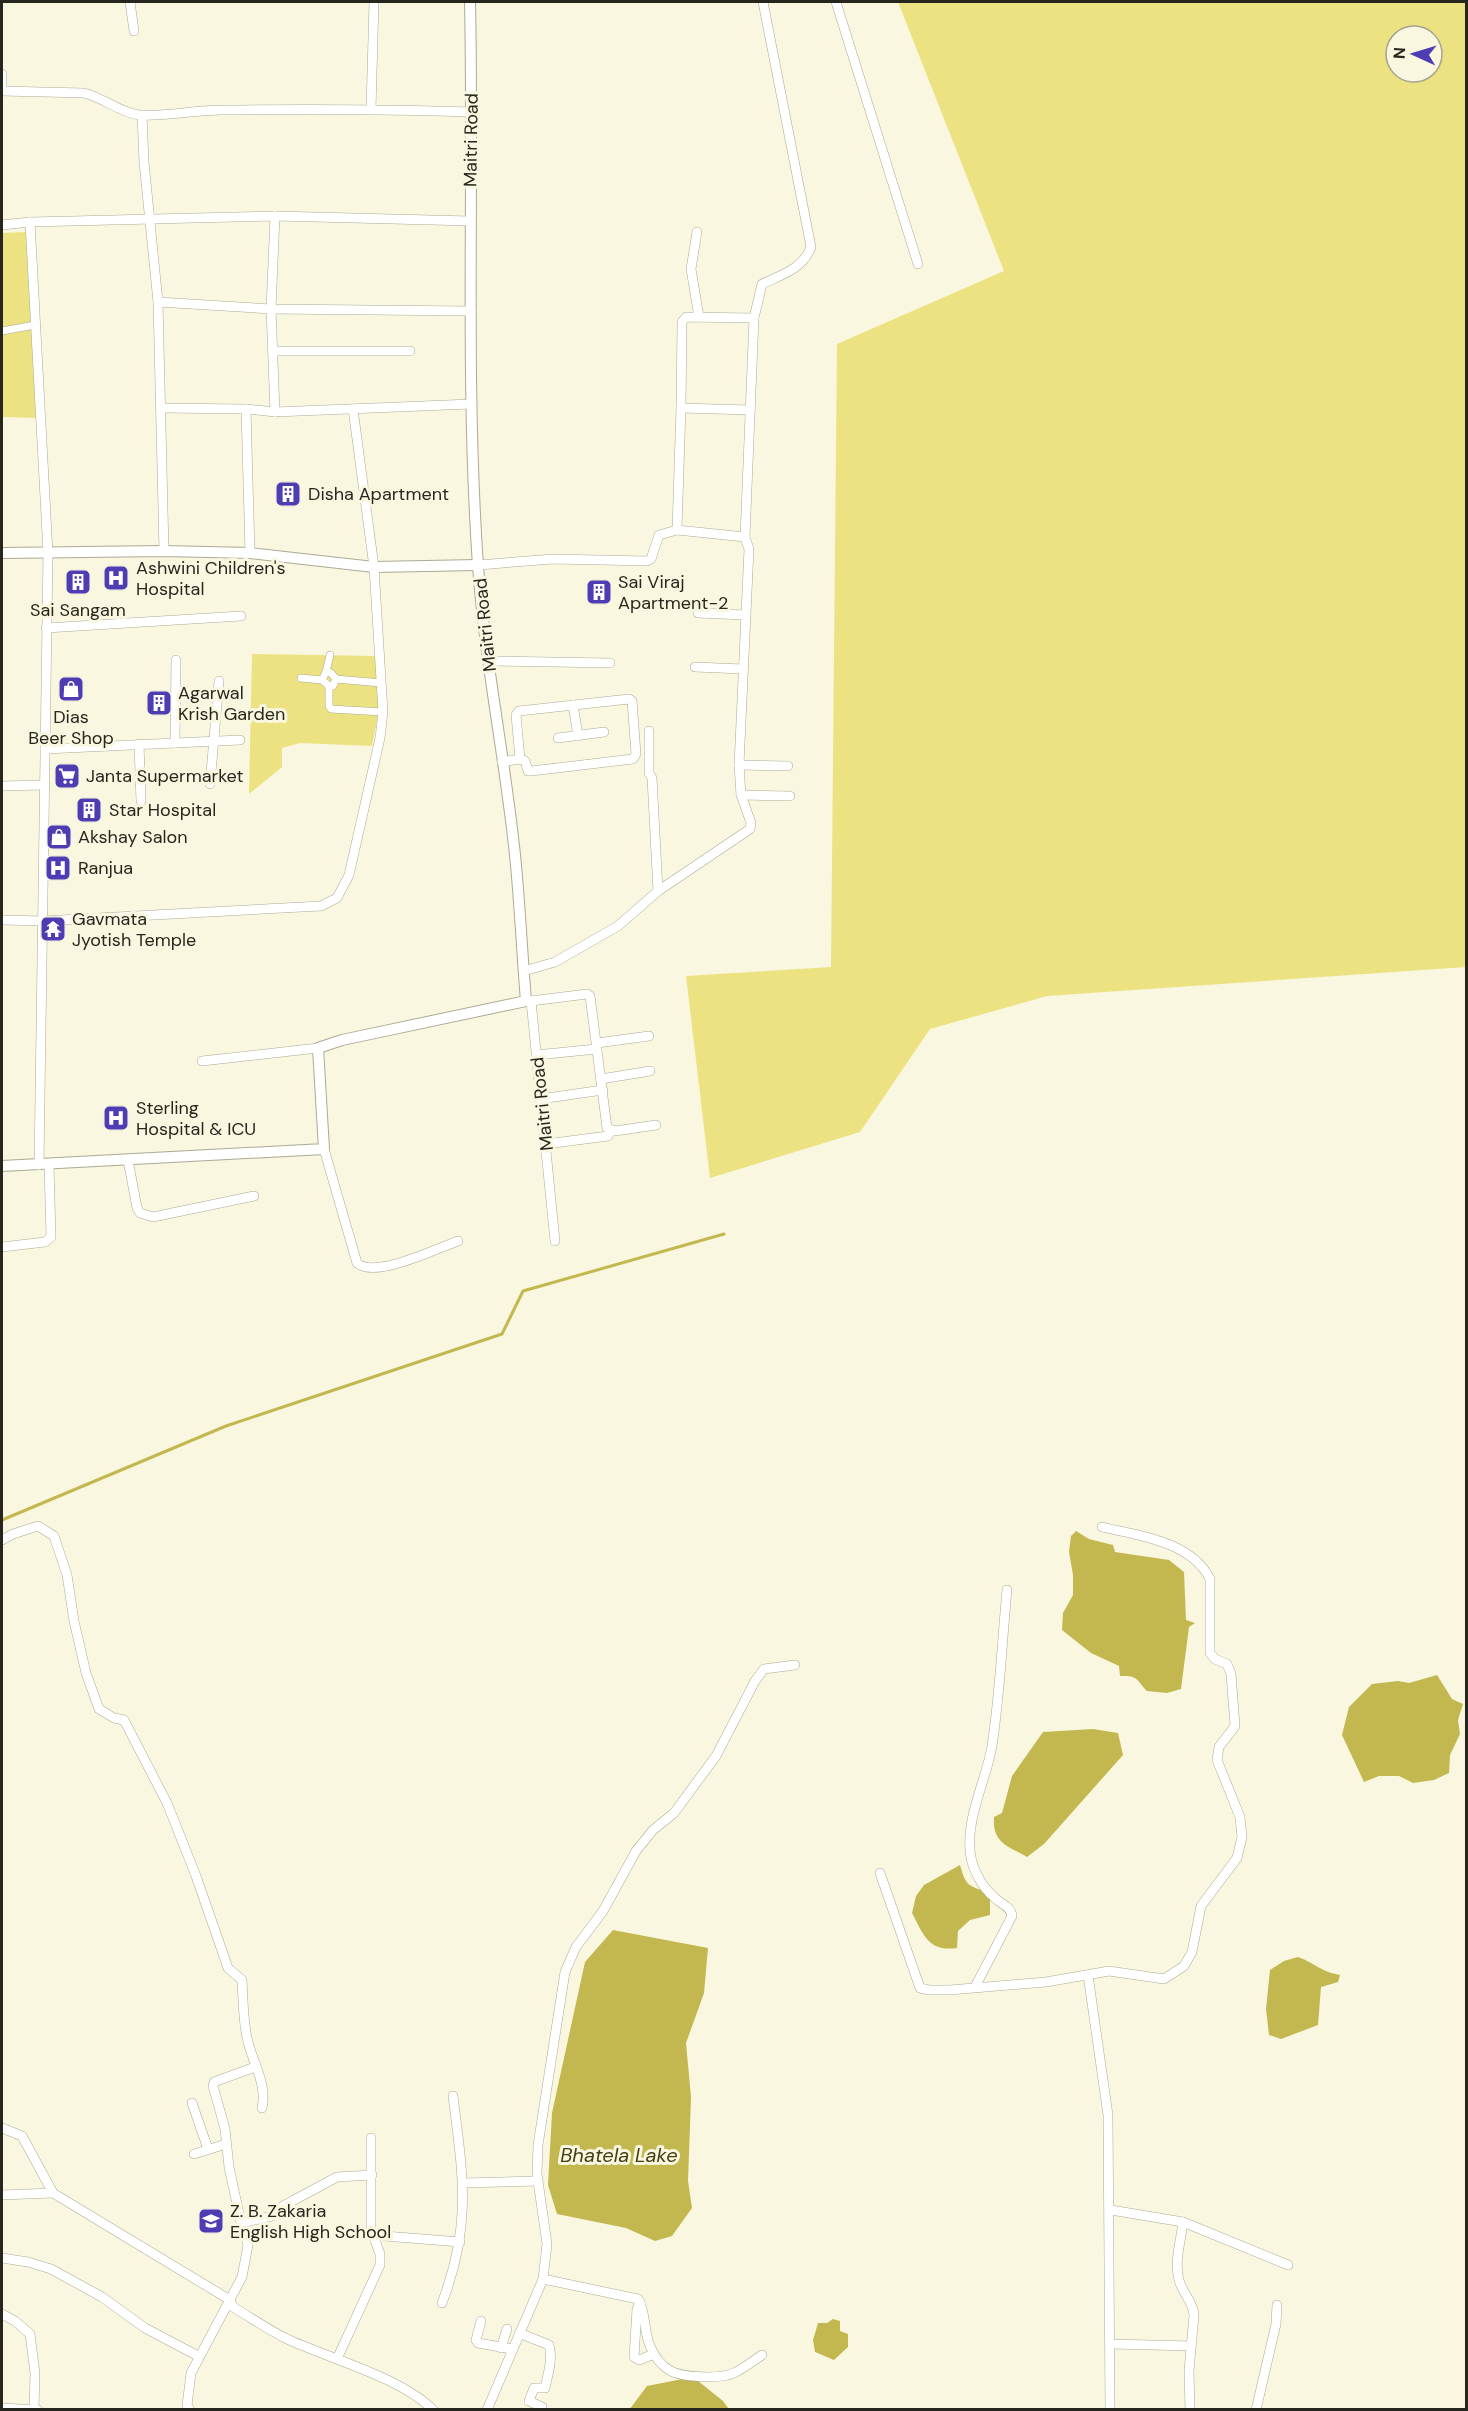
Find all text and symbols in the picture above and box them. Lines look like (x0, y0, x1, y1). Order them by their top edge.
north arrow (1384, 24, 1444, 84)
text: N (1389, 46, 1410, 60)
street label: Maitri Road (458, 93, 484, 187)
building icon: Disha Apartment (273, 479, 303, 509)
place label: Disha Apartment (308, 482, 449, 506)
place label: Ashwini Children's Hospital (136, 556, 286, 601)
hospital icon: Ashwini Children's Hospital (101, 563, 131, 593)
building icon: Sai Sangam (63, 567, 93, 597)
place label: Sai Viraj Apartment-2 (618, 570, 728, 615)
street label: Maitri Road (468, 577, 502, 673)
building icon: Sai Viraj Apartment-2 (584, 577, 614, 607)
place label: Sai Sangam (30, 598, 126, 622)
shop icon: Dias Beer Shop (56, 674, 86, 704)
place label: Agarwal Krish Garden (178, 681, 285, 726)
building icon: Agarwal Krish Garden (144, 688, 174, 718)
place label: Dias Beer Shop (28, 705, 114, 750)
supermarket icon: Janta Supermarket (52, 761, 82, 791)
place label: Janta Supermarket (86, 764, 244, 788)
building icon: Star Hospital (74, 795, 104, 825)
place label: Star Hospital (109, 798, 216, 822)
shop icon: Akshay Salon (44, 822, 74, 852)
place label: Akshay Salon (78, 825, 187, 849)
hospital icon: Ranjua (43, 853, 73, 883)
place label: Ranjua (78, 856, 133, 880)
place label: Gavmata Jyotish Temple (72, 907, 196, 952)
temple icon: Gavmata Jyotish Temple (38, 914, 68, 944)
street label: Maitri Road (525, 1056, 559, 1152)
place label: Sterling Hospital & ICU (136, 1096, 256, 1141)
hospital icon: Sterling Hospital & ICU (101, 1103, 131, 1133)
water label: Bhatela Lake (560, 2142, 678, 2168)
place label: Z. B. Zakaria English High School (230, 2199, 391, 2244)
school or university icon: Z. B. Zakaria English High School (196, 2206, 226, 2236)

